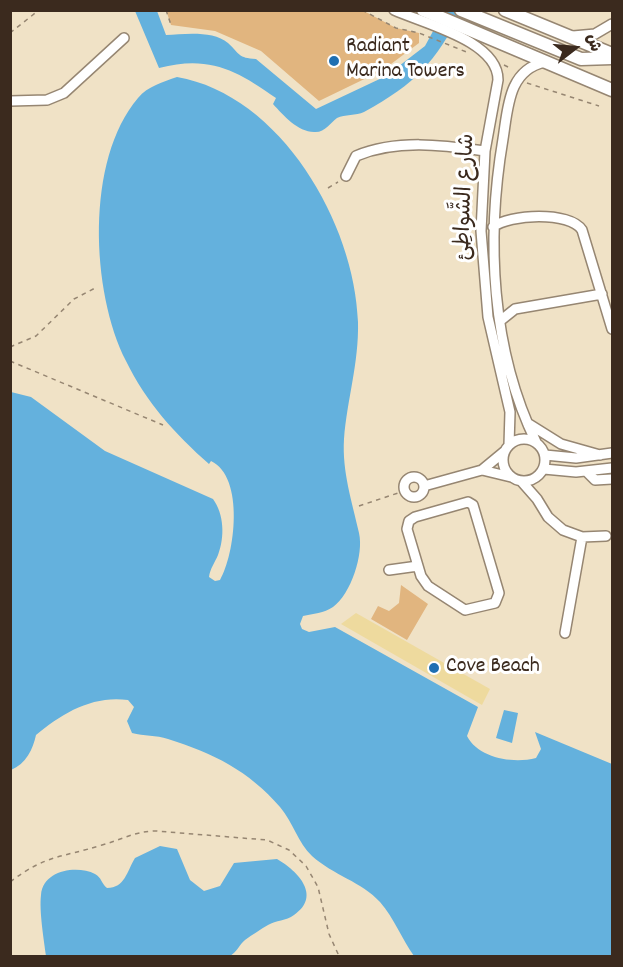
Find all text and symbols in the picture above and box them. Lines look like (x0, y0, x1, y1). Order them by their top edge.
north arrow (545, 18, 605, 78)
text: ش (579, 31, 606, 55)
place label: Radiant Marina Towers (346, 35, 465, 86)
marker: Radiant Marina Towers (327, 54, 341, 68)
street label: شارع الشَّواطِئ (452, 133, 482, 261)
place label: Cove Beach (446, 655, 540, 681)
marker: Cove Beach (427, 661, 441, 675)

